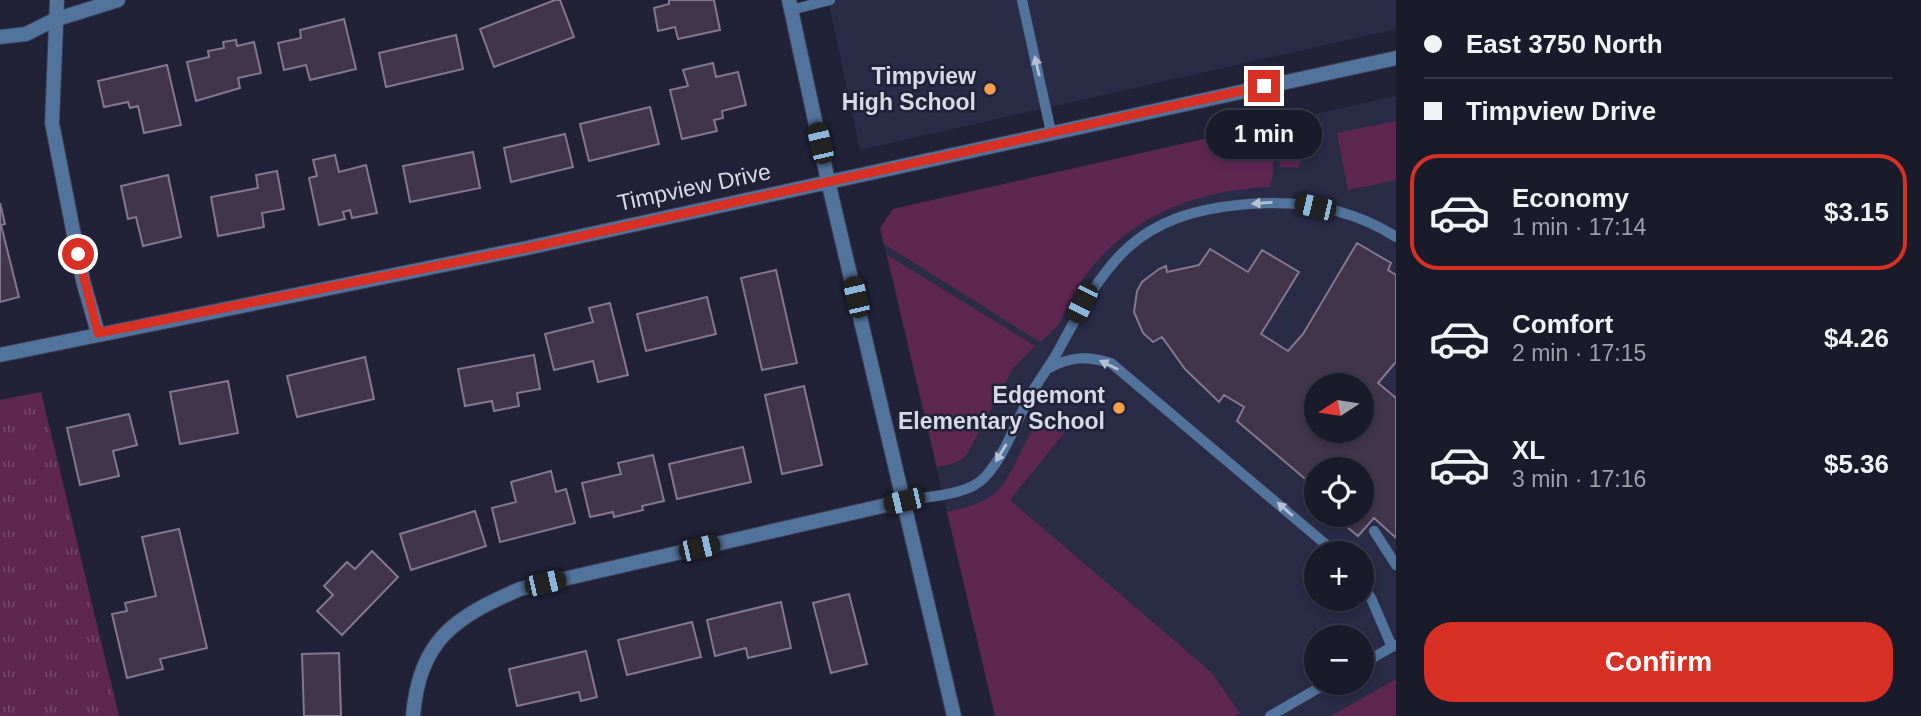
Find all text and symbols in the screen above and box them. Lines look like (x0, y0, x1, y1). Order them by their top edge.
text: East 3750 North (1466, 29, 1663, 59)
one-way arrow (1031, 55, 1042, 77)
place label: Timpview High School (842, 63, 976, 115)
route end (1248, 70, 1280, 102)
marker: Timpview High School (982, 81, 998, 97)
text: Timpview Drive (1466, 96, 1656, 126)
callout: 1 min (1206, 110, 1322, 160)
car (806, 120, 835, 166)
text: 1 min (1234, 121, 1294, 147)
street label: Timpview Drive (615, 158, 773, 216)
icon: car (1428, 181, 1491, 244)
text: Economy (1512, 183, 1629, 213)
car (1293, 192, 1338, 222)
text: $3.15 (1824, 197, 1889, 227)
one-way arrow (1251, 198, 1273, 209)
text: 1 min · 17:14 (1512, 214, 1646, 240)
route start (62, 238, 94, 270)
car (842, 274, 871, 320)
car (1064, 280, 1101, 326)
icon: car (1428, 307, 1491, 370)
text: Comfort (1512, 309, 1613, 339)
text: $4.26 (1824, 323, 1889, 353)
text: 2 min · 17:15 (1512, 340, 1646, 366)
one-way arrow (1099, 359, 1119, 371)
north arrow (1304, 373, 1374, 443)
map controls (1304, 373, 1374, 695)
place label: Edgemont Elementary School (898, 382, 1105, 434)
marker: Edgemont Elementary School (1111, 400, 1127, 416)
icon: car (1428, 433, 1491, 496)
text: XL (1512, 435, 1545, 465)
one-way arrow (994, 443, 1007, 462)
text: $5.36 (1824, 449, 1889, 479)
button: locate (1304, 457, 1374, 527)
text: 3 min · 17:16 (1512, 466, 1646, 492)
car (882, 486, 927, 516)
one-way arrow (1276, 501, 1294, 516)
car (677, 533, 722, 563)
button: + (1304, 541, 1374, 611)
car (523, 568, 568, 598)
button: Confirm (1424, 622, 1893, 702)
button: − (1304, 625, 1374, 695)

